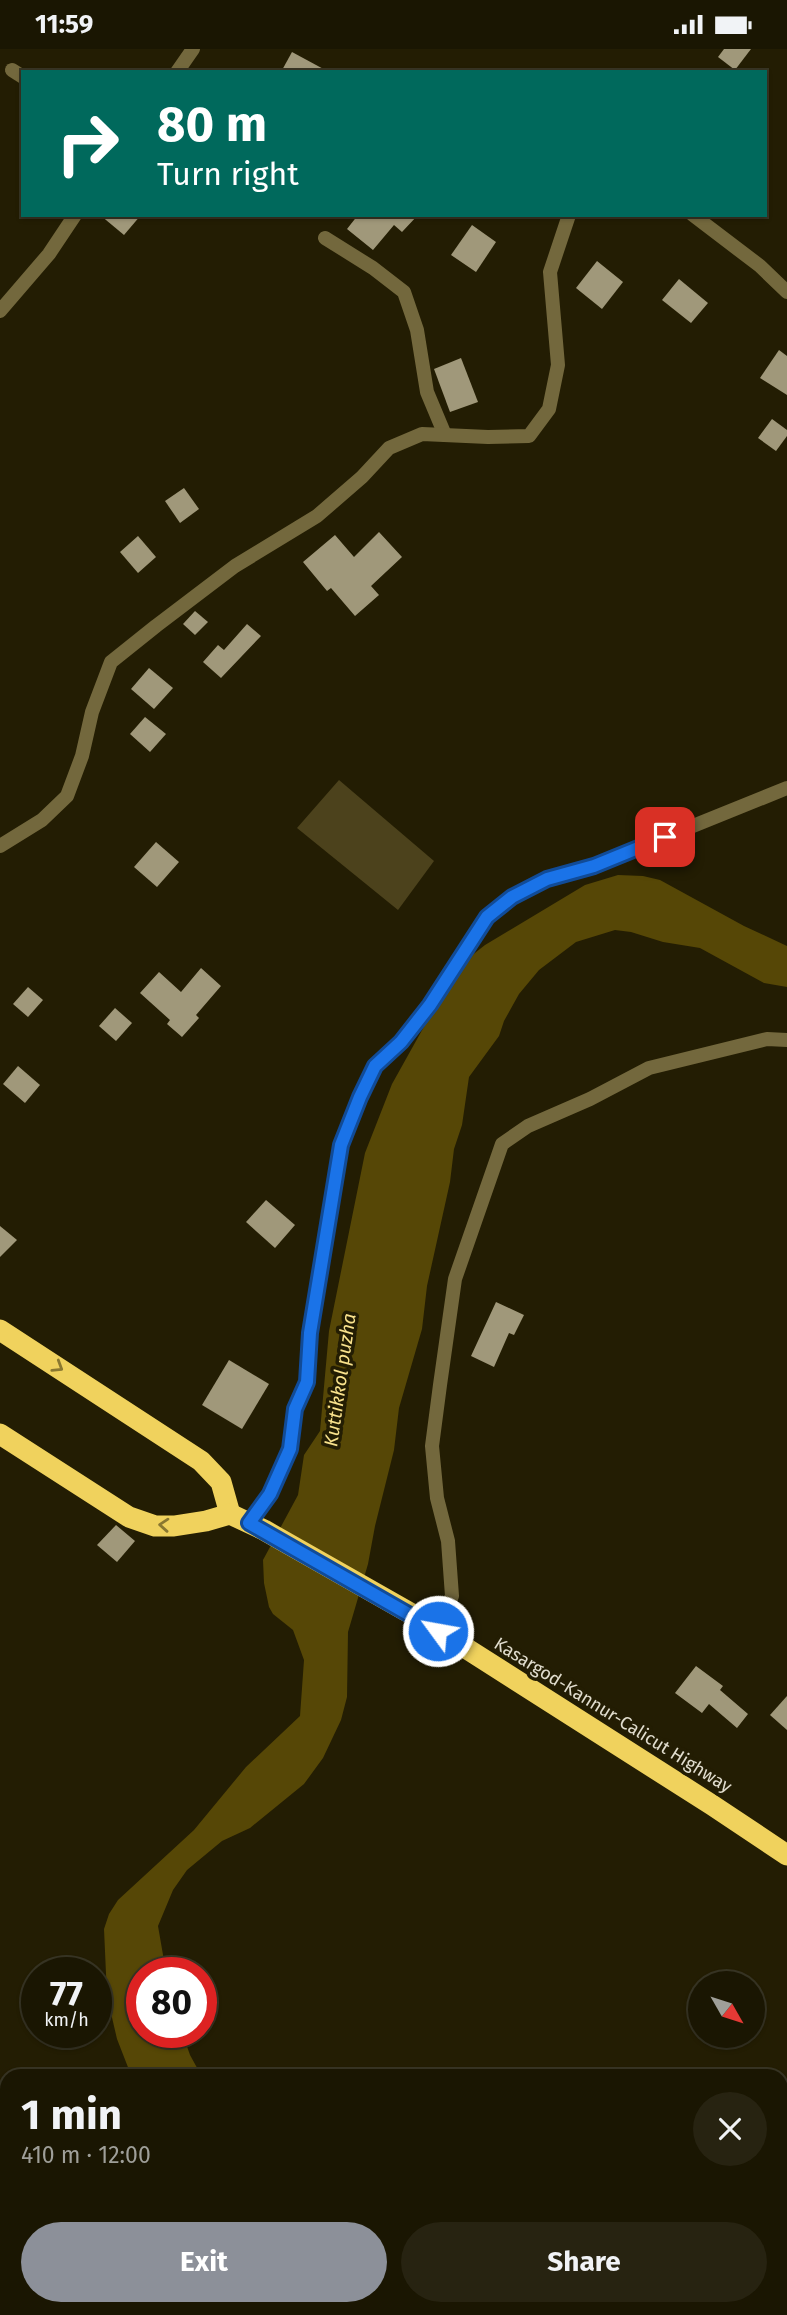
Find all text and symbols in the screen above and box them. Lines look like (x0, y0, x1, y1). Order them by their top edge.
text: 11:59 (35, 9, 93, 40)
text: 80 m (157, 95, 267, 154)
icon: right (42, 98, 133, 189)
text: Turn right (157, 155, 299, 193)
pin (635, 807, 695, 867)
icon: arrive (646, 818, 684, 856)
water label: Kuttikkol puzha (319, 1312, 361, 1448)
one-way arrow (50, 1358, 63, 1371)
one-way arrow (158, 1518, 169, 1533)
position arrow (401, 1594, 475, 1668)
street label: Kasargod-Kannur-Calicut Highway (490, 1633, 736, 1798)
speed limit sign: 80 (126, 1957, 217, 2048)
north arrow (688, 1971, 765, 2047)
map controls (688, 1971, 765, 2048)
text: 77 (50, 1972, 83, 2014)
text: km/h (44, 2009, 89, 2031)
text: 1 min (21, 2090, 122, 2140)
button: close (693, 2092, 767, 2166)
text: 410 m · 12:00 (21, 2141, 151, 2169)
button: Exit (21, 2222, 387, 2302)
button: Share (401, 2222, 767, 2302)

